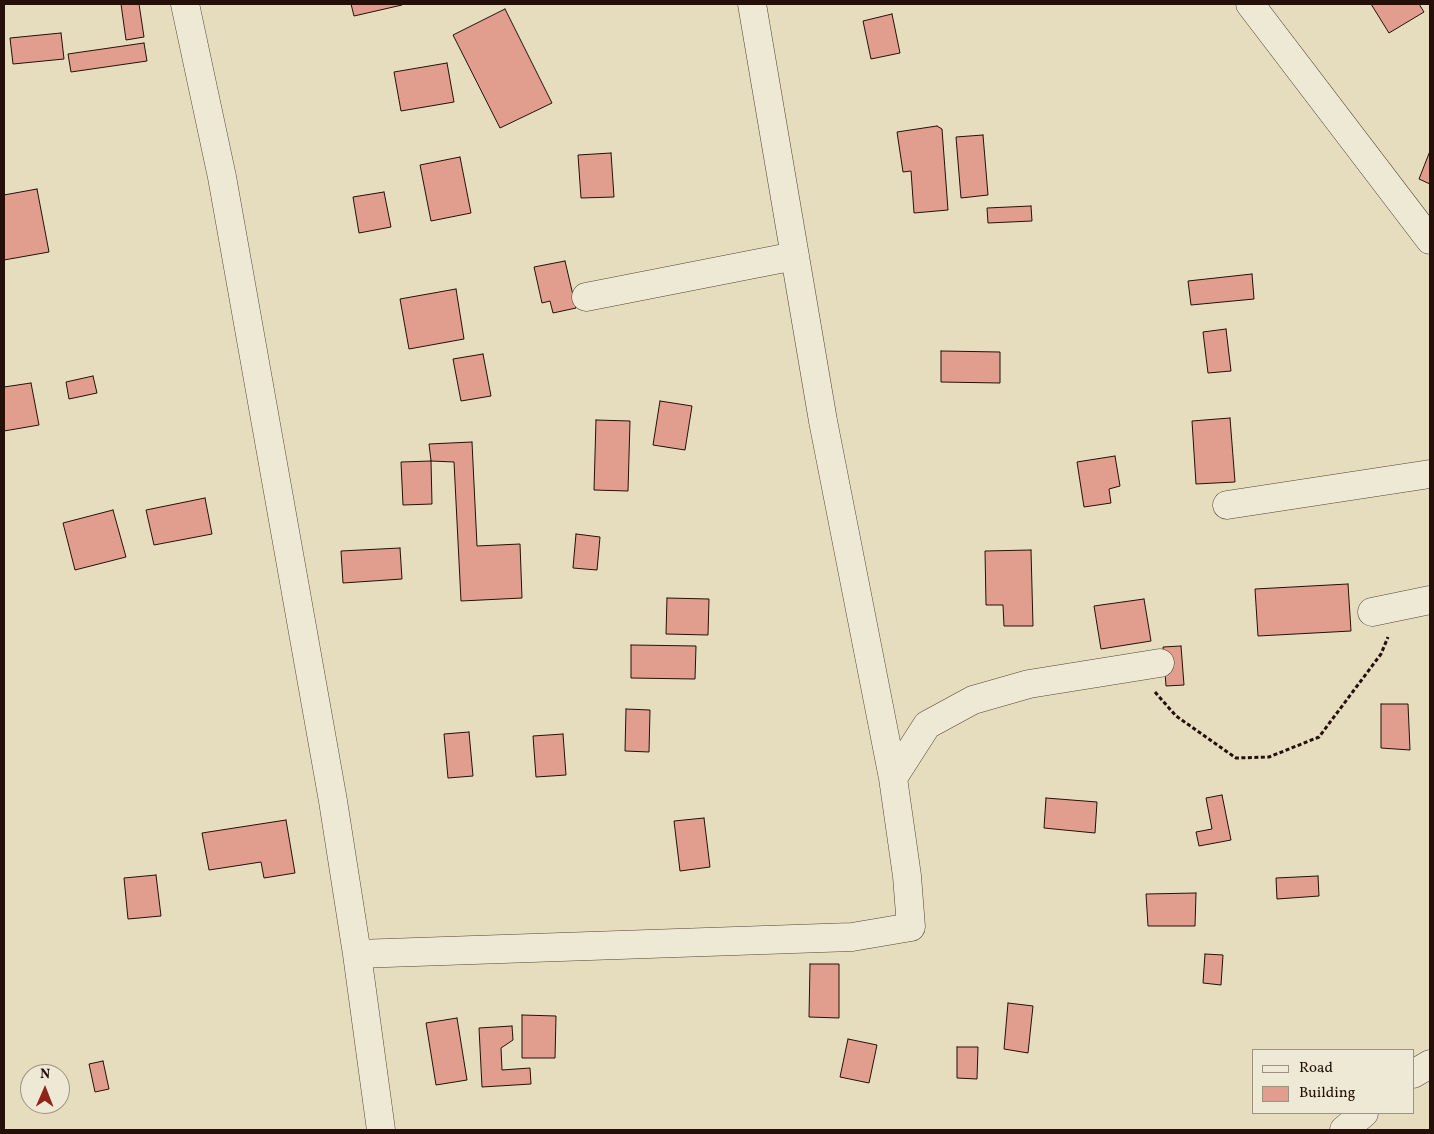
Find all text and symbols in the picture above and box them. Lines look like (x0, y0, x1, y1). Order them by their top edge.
legend (1252, 1049, 1414, 1114)
text: Road (1299, 1058, 1333, 1079)
north arrow (20, 1064, 70, 1114)
text: N (40, 1065, 50, 1084)
text: Building (1299, 1083, 1355, 1104)

